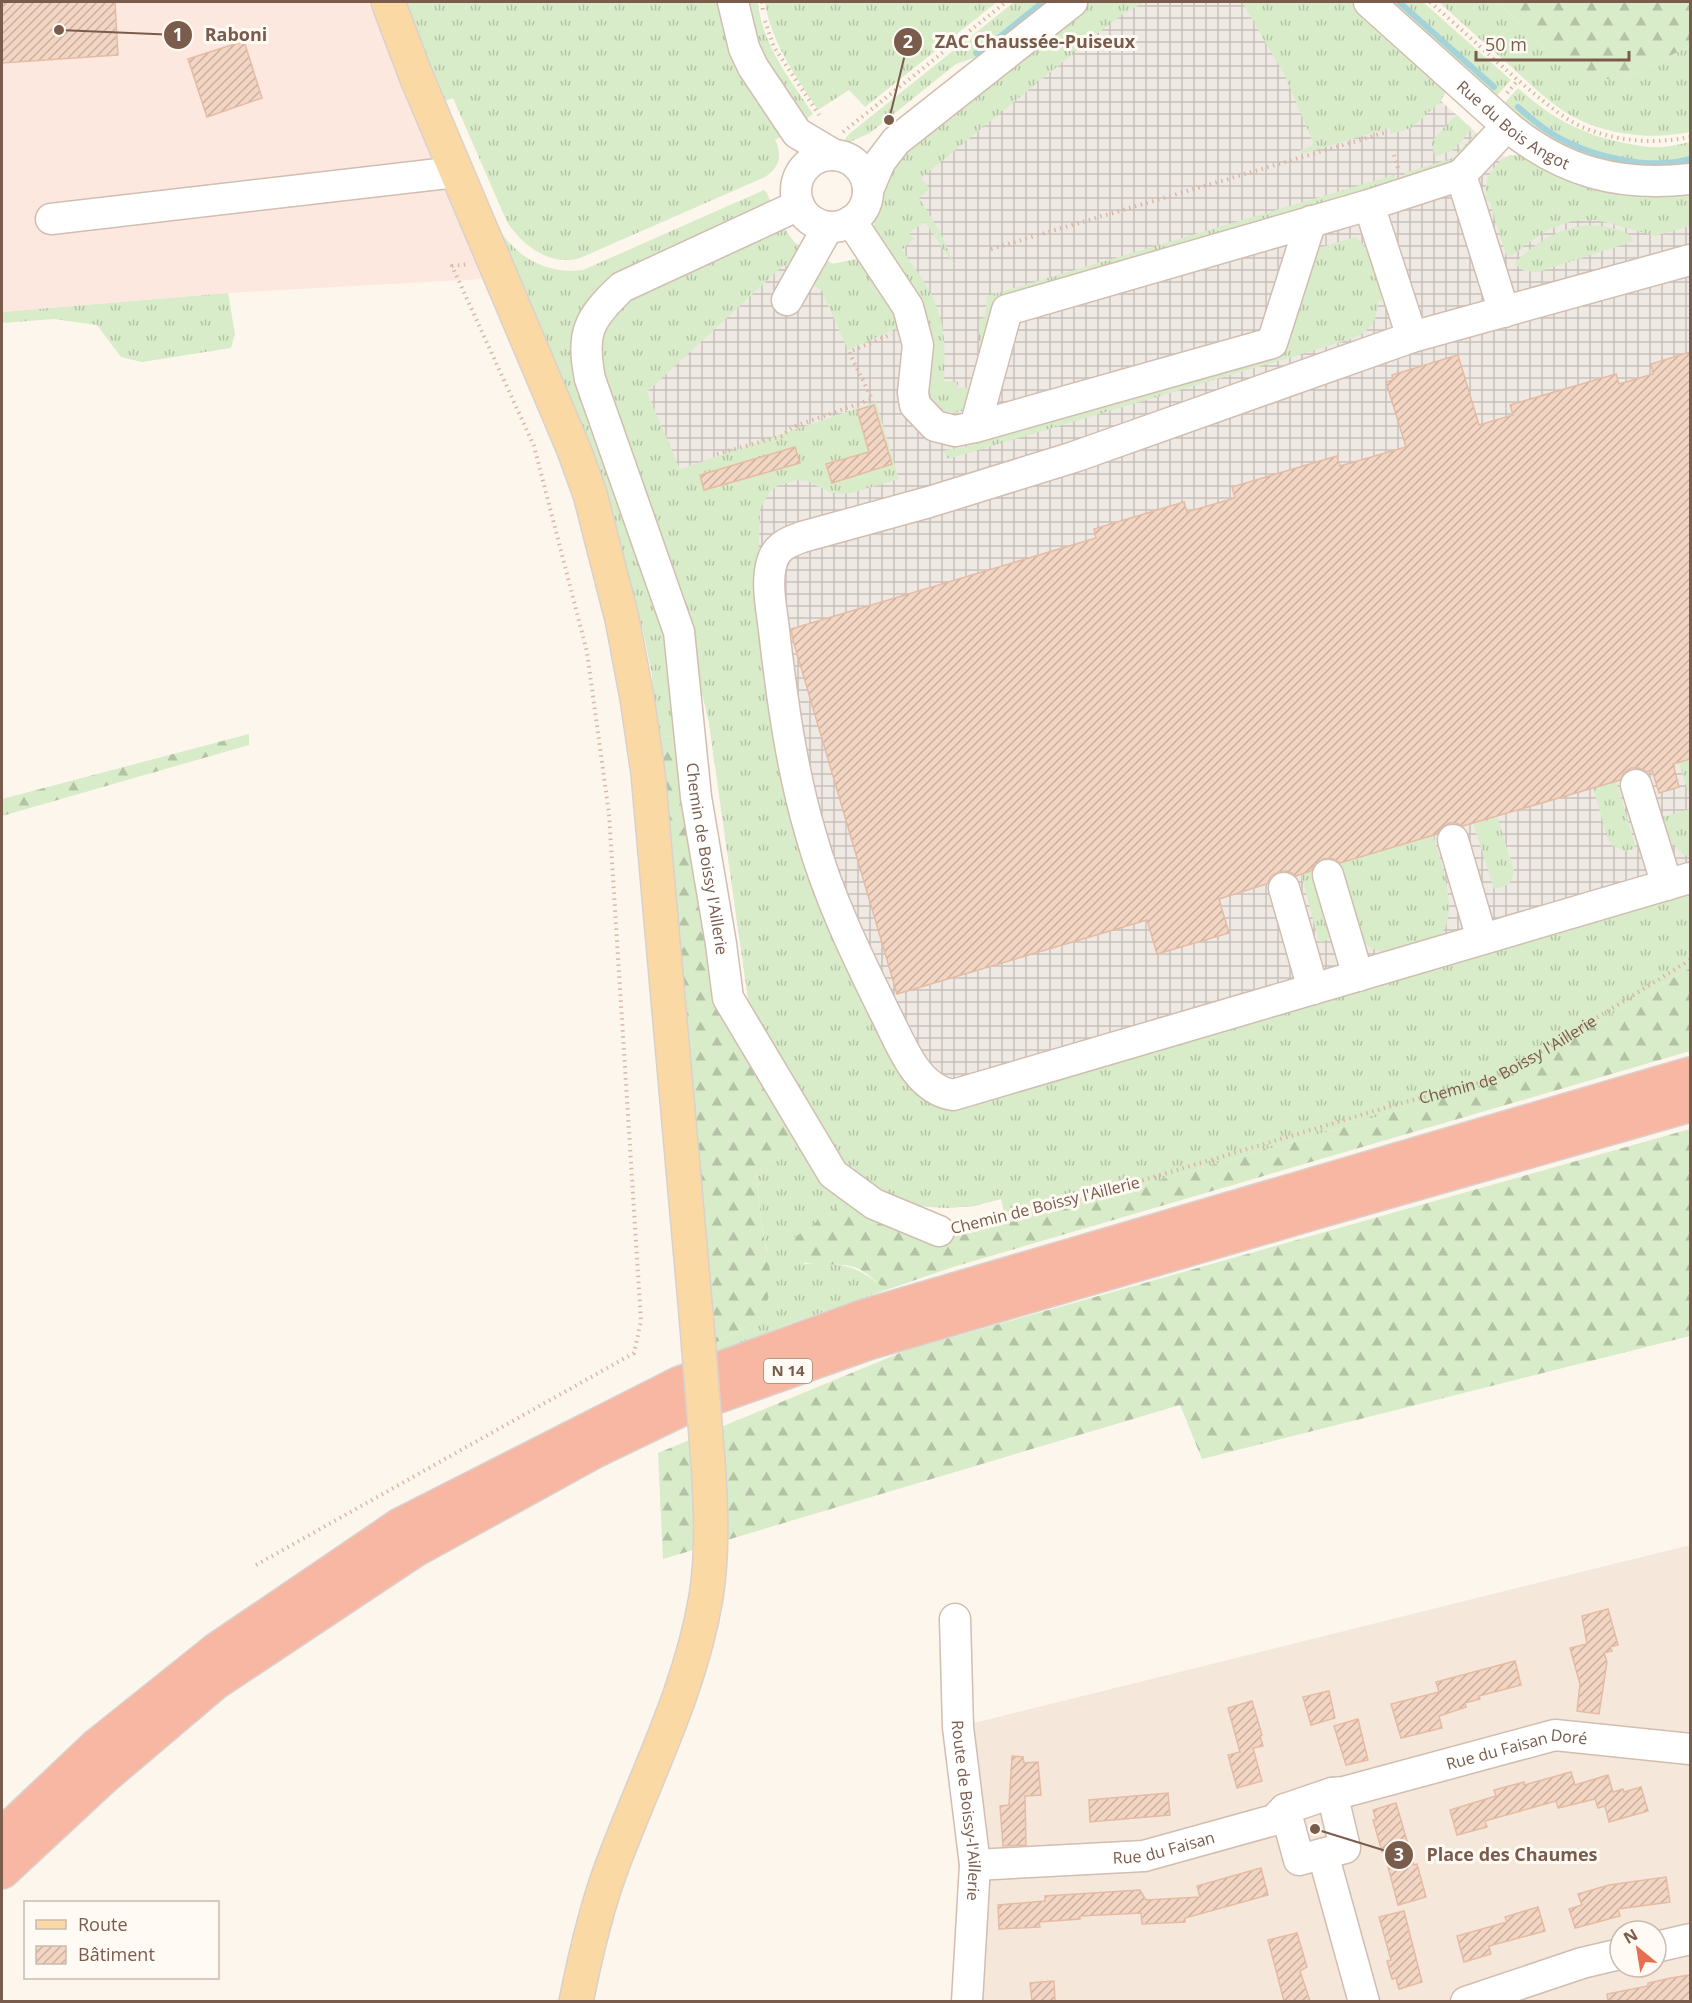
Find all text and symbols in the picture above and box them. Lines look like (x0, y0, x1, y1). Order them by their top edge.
callout: Raboni (163, 17, 280, 53)
text: 1 (173, 22, 183, 46)
text: Raboni (205, 22, 267, 46)
callout: ZAC Chaussée-Puiseux (893, 24, 1147, 60)
scale bar (1476, 24, 1629, 62)
text: 2 (903, 29, 913, 53)
text: ZAC Chaussée-Puiseux (935, 29, 1136, 53)
text: 50 m (1485, 32, 1527, 56)
street label: Rue du Bois Angot (1452, 75, 1573, 174)
street label: Chemin de Boissy l'Aillerie (682, 761, 733, 956)
street label: Chemin de Boissy l'Aillerie (1416, 1010, 1601, 1109)
street label: Chemin de Boissy l'Aillerie (948, 1171, 1142, 1239)
road number: N 14 (764, 1359, 812, 1383)
street label: Route de Boissy-l'Aillerie (947, 1720, 986, 1901)
street label: Rue du Faisan Doré (1444, 1724, 1589, 1775)
street label: Rue du Faisan (1112, 1826, 1217, 1869)
callout: Place des Chaumes (1384, 1837, 1610, 1873)
text: 3 (1394, 1842, 1404, 1866)
text: Place des Chaumes (1426, 1842, 1598, 1866)
legend (24, 1901, 219, 1979)
text: Route (78, 1912, 128, 1936)
north arrow (1608, 1919, 1668, 1979)
text: N (1619, 1923, 1642, 1949)
text: Bâtiment (78, 1942, 155, 1966)

